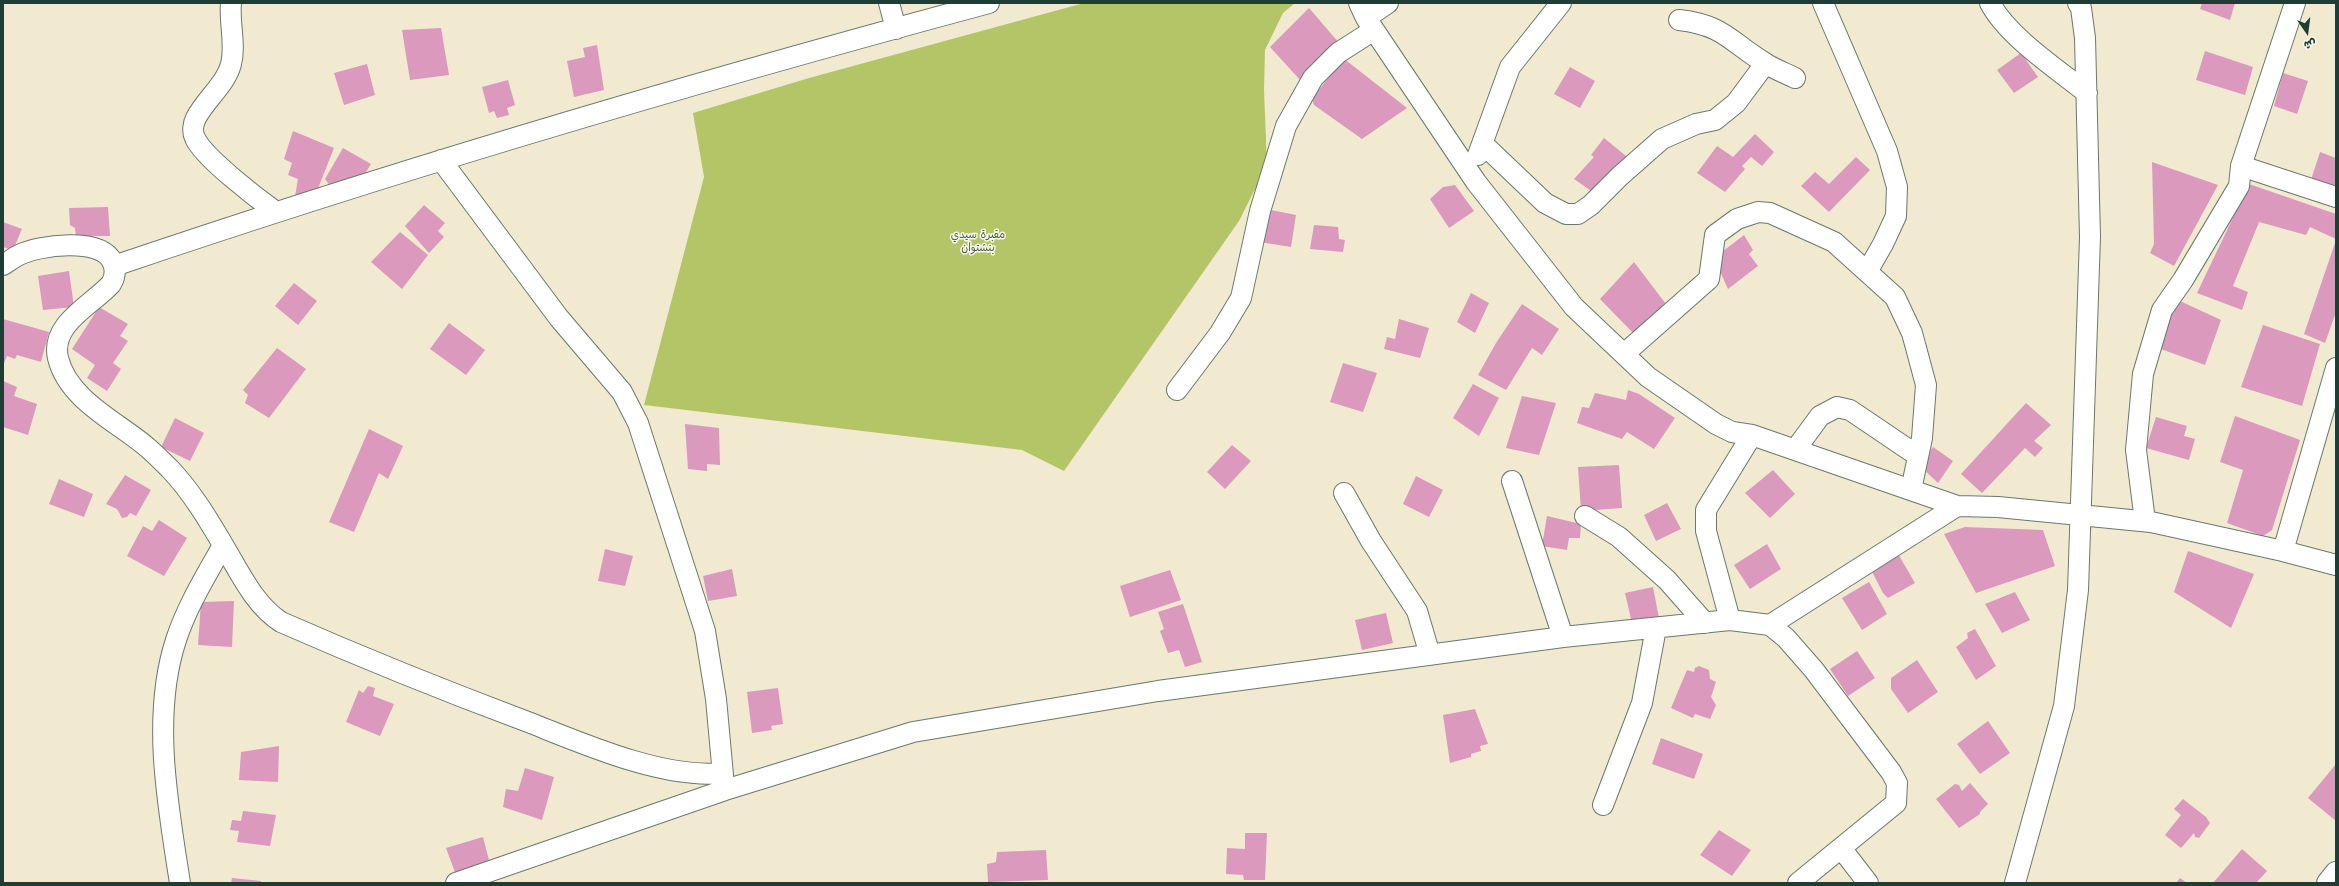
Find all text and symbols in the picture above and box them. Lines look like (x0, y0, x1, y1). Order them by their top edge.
north arrow (2287, 12, 2327, 52)
text: ش (2303, 36, 2317, 52)
park label: مقبرة سيدي بنشتوان (951, 228, 1005, 254)

